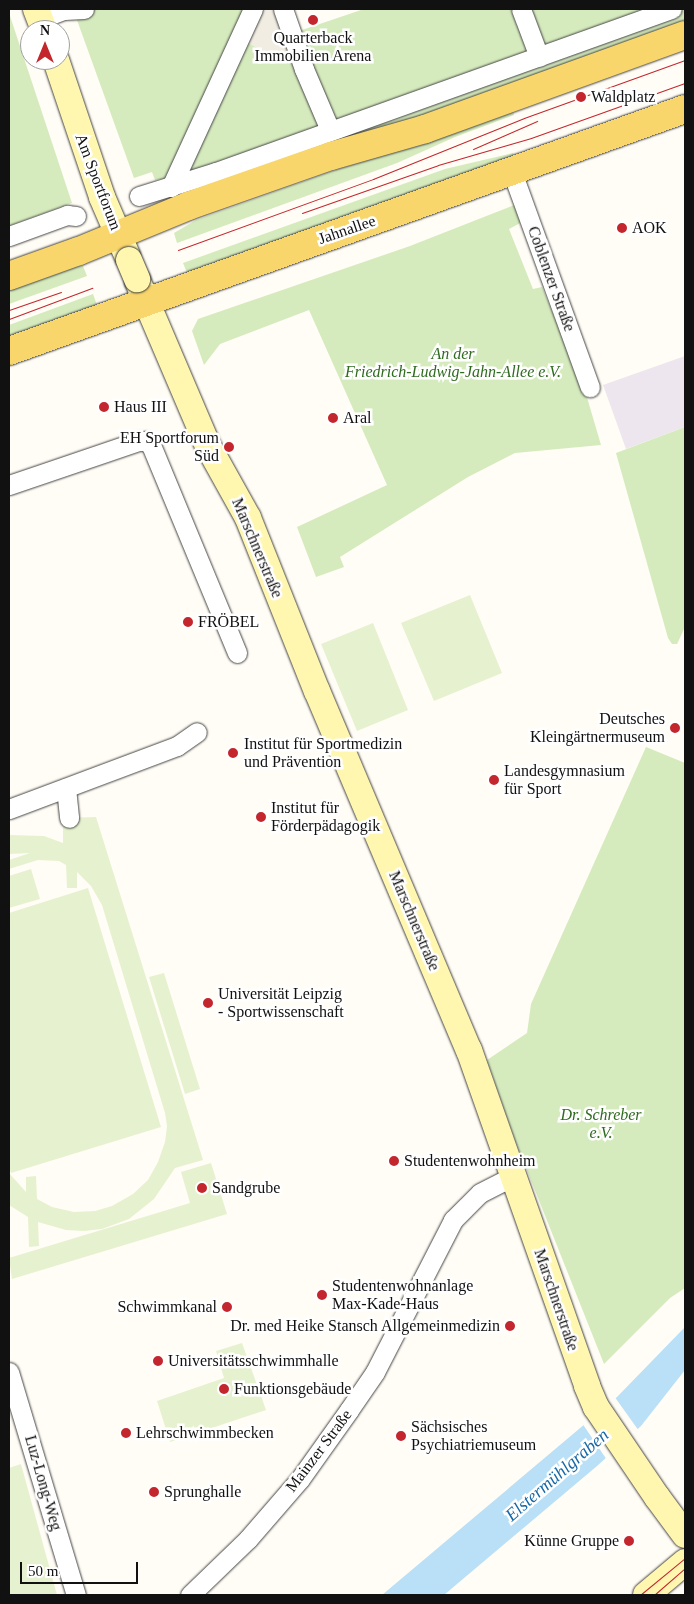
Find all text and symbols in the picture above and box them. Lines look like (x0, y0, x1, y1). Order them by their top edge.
marker: Quarterback Immobilien Arena (307, 14, 319, 26)
north arrow (20, 20, 70, 70)
text: N (40, 23, 50, 38)
place label: Quarterback Immobilien Arena (254, 28, 372, 66)
place label: Waldplatz (591, 87, 655, 107)
marker: Waldplatz (575, 91, 587, 103)
street label: Am Sportforum (71, 131, 125, 233)
street label: Jahnallee (316, 211, 378, 249)
place label: AOK (632, 218, 667, 238)
marker: AOK (616, 222, 628, 234)
street label: Coblenzer Straße (523, 224, 579, 334)
park label: An der Friedrich-Ludwig-Jahn-Allee e.V. (345, 344, 561, 382)
place label: Haus III (114, 397, 167, 417)
marker: Haus III (98, 401, 110, 413)
place label: Aral (343, 408, 371, 428)
marker: Aral (327, 412, 339, 424)
place label: EH Sportforum Süd (120, 428, 219, 466)
marker: EH Sportforum Süd (223, 441, 235, 453)
street label: Marschnerstraße (227, 495, 287, 601)
place label: FRÖBEL (198, 612, 259, 632)
marker: FRÖBEL (182, 616, 194, 628)
place label: Deutsches Kleingärtnermuseum (530, 709, 665, 747)
marker: Deutsches Kleingärtnermuseum (669, 722, 681, 734)
place label: Institut für Sportmedizin und Prävention (244, 734, 402, 772)
marker: Institut für Sportmedizin und Prävention (226, 746, 240, 760)
place label: Landesgymnasium für Sport (504, 761, 625, 799)
marker: Landesgymnasium für Sport (488, 774, 500, 786)
place label: Institut für Förderpädagogik (271, 798, 380, 836)
marker: Institut für Förderpädagogik (255, 811, 267, 823)
street label: Marschnerstraße (384, 868, 444, 974)
place label: Universität Leipzig - Sportwissenschaft (218, 984, 344, 1022)
marker: Universität Leipzig - Sportwissenschaft (202, 997, 214, 1009)
park label: Dr. Schreber e.V. (560, 1105, 642, 1143)
place label: Studentenwohnheim (404, 1151, 536, 1171)
marker: Studentenwohnheim (388, 1155, 400, 1167)
place label: Sandgrube (212, 1178, 280, 1198)
marker: Sandgrube (196, 1182, 208, 1194)
street label: Marschnerstraße (530, 1246, 582, 1354)
place label: Studentenwohnanlage Max-Kade-Haus (332, 1276, 473, 1314)
marker: Studentenwohnanlage Max-Kade-Haus (316, 1289, 328, 1301)
place label: Schwimmkanal (117, 1297, 217, 1317)
marker: Schwimmkanal (221, 1301, 233, 1313)
place label: Dr. med Heike Stansch Allgemeinmedizin (229, 1316, 500, 1336)
marker: Dr. med Heike Stansch Allgemeinmedizin (504, 1320, 516, 1332)
place label: Universitätsschwimmhalle (168, 1351, 339, 1371)
marker: Universitätsschwimmhalle (152, 1355, 164, 1367)
place label: Funktionsgebäude (234, 1379, 351, 1399)
marker: Funktionsgebäude (218, 1383, 230, 1395)
street label: Mainzer Straße (282, 1406, 356, 1496)
place label: Sächsisches Psychiatriemuseum (411, 1417, 536, 1455)
place label: Lehrschwimmbecken (136, 1423, 274, 1443)
water label: Elstermühlgraben (501, 1424, 613, 1526)
marker: Lehrschwimmbecken (120, 1427, 132, 1439)
marker: Sächsisches Psychiatriemuseum (395, 1430, 407, 1442)
street label: Luz-Long-Weg (20, 1433, 66, 1533)
place label: Sprunghalle (164, 1482, 241, 1502)
marker: Sprunghalle (148, 1486, 160, 1498)
place label: Künne Gruppe (524, 1531, 619, 1551)
marker: Künne Gruppe (623, 1535, 635, 1547)
scale bar (22, 1552, 140, 1584)
text: 50 m (28, 1563, 58, 1579)

